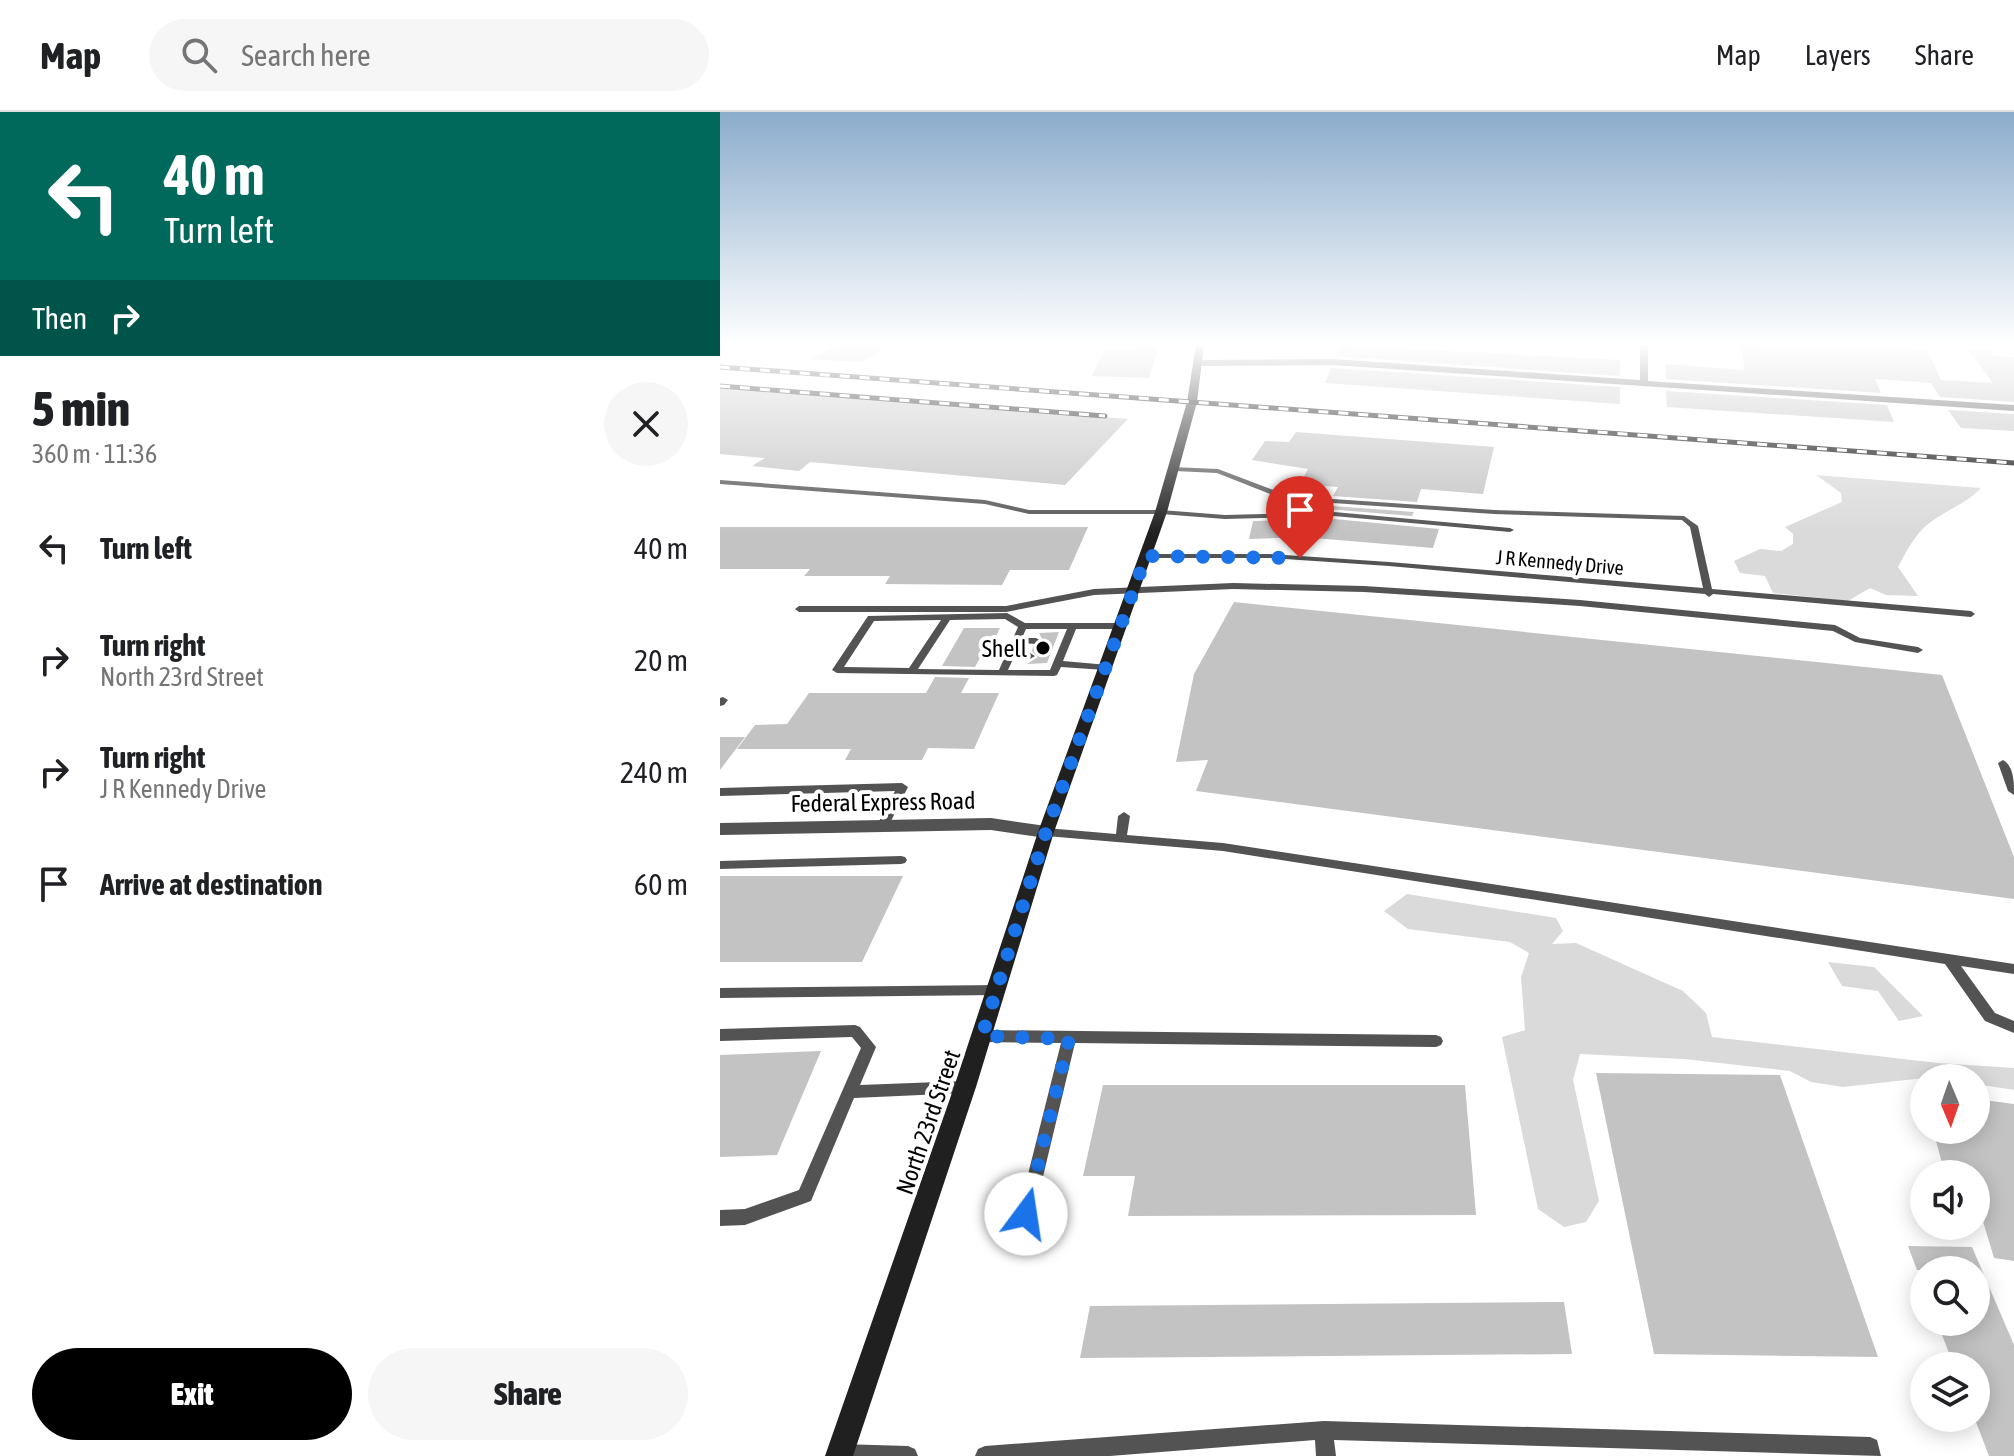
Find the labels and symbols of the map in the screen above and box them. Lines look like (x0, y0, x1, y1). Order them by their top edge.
pin (1266, 476, 1334, 558)
street label: J R Kennedy Drive (1495, 545, 1625, 579)
place label: Shell (982, 635, 1028, 662)
marker: Shell (1034, 639, 1052, 657)
street label: Federal Express Road (790, 787, 976, 817)
street label: North 23rd Street (891, 1046, 965, 1198)
north arrow (1910, 1064, 1990, 1144)
position arrow (984, 1172, 1068, 1256)

